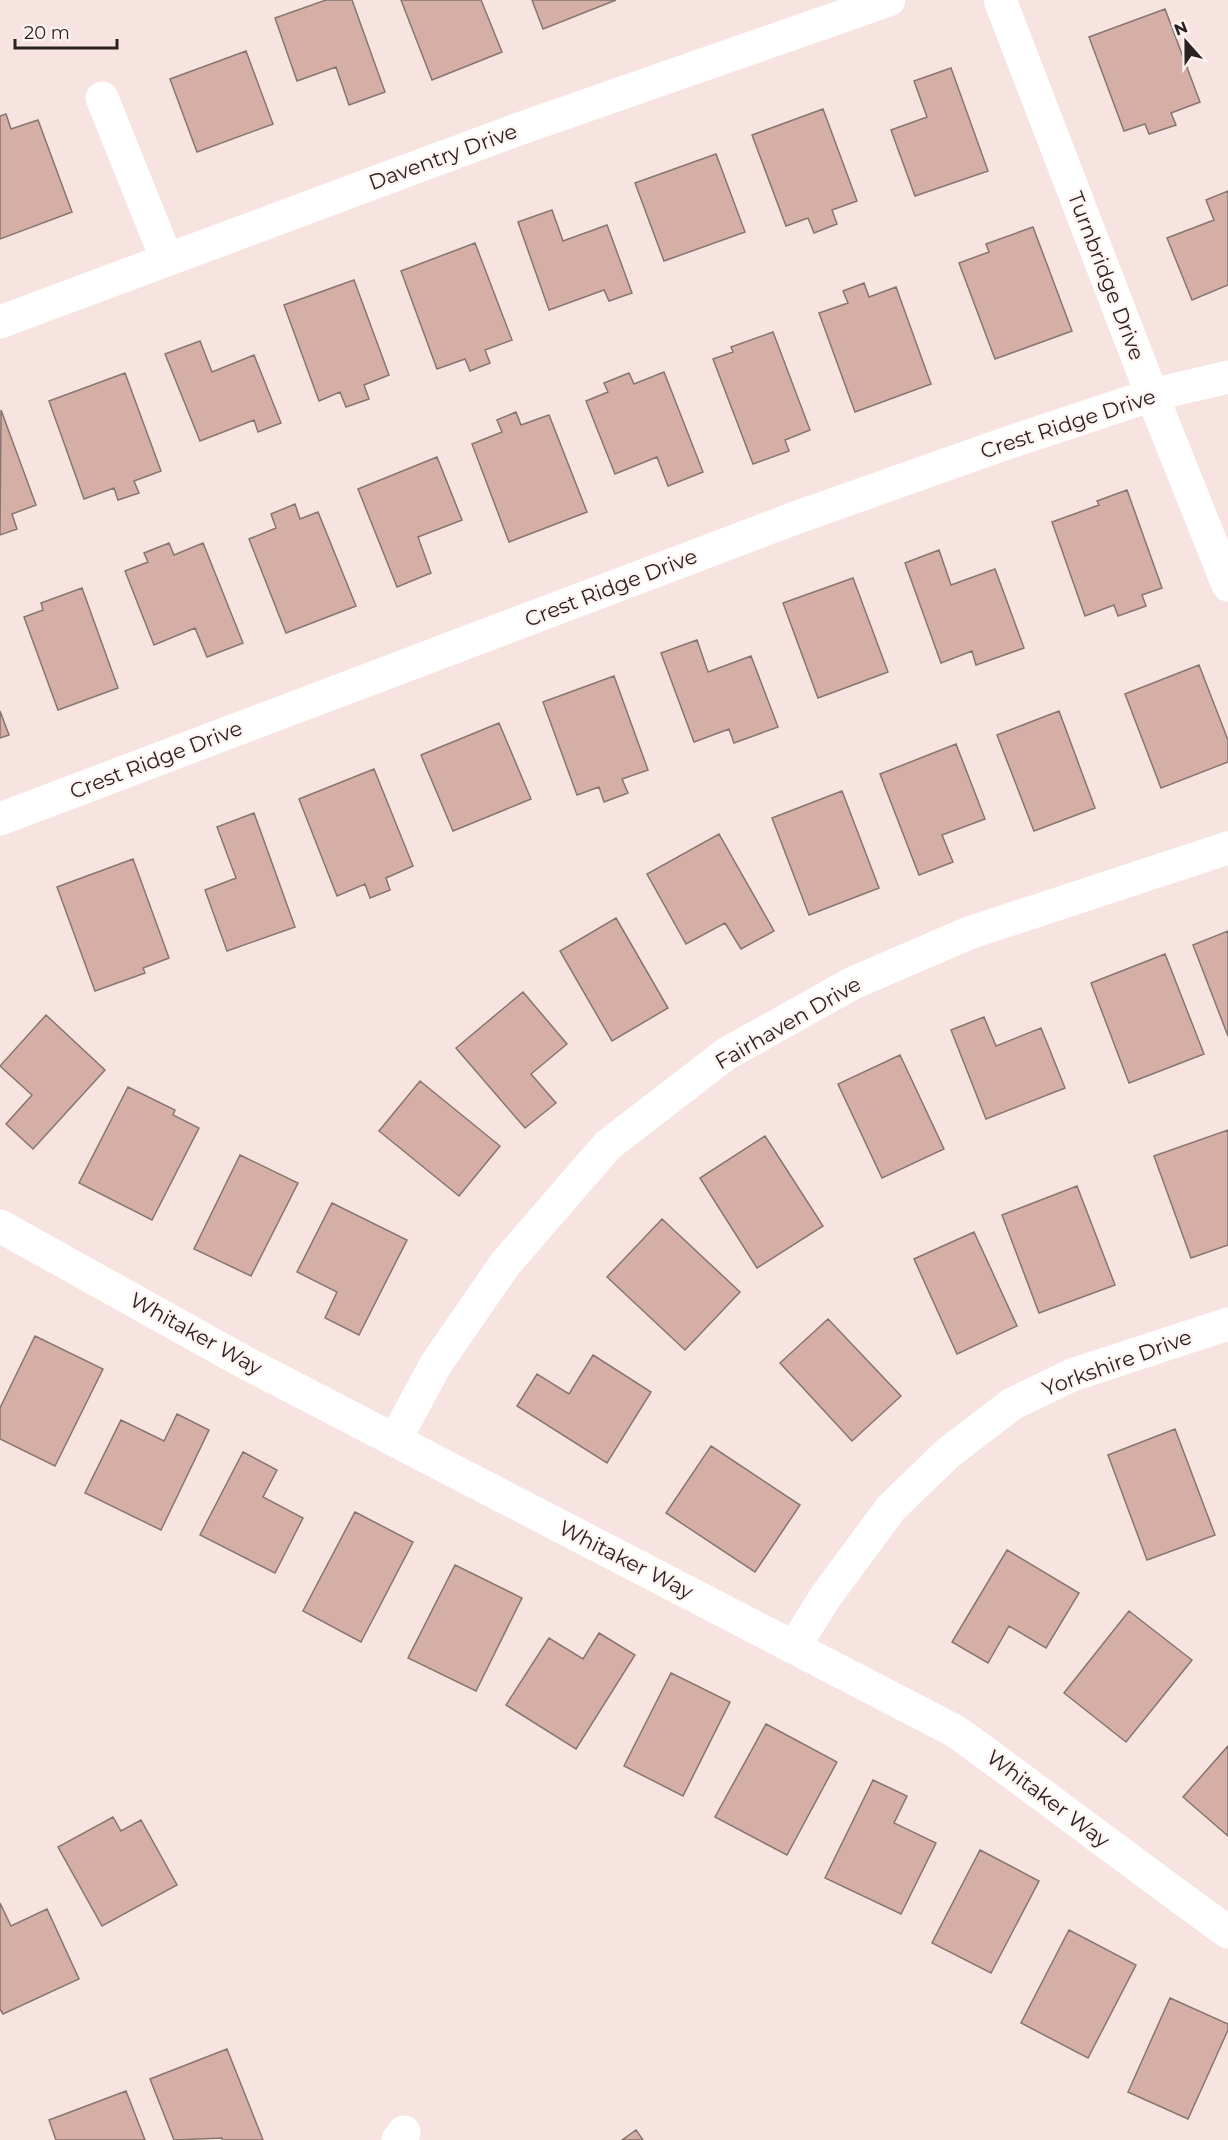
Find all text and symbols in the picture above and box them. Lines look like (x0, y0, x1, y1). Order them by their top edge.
scale bar (15, 12, 117, 50)
north arrow (1156, 12, 1216, 72)
text: N (1171, 17, 1190, 40)
text: 20 m (24, 22, 70, 44)
street label: Daventry Drive (365, 118, 520, 195)
street label: Turnbridge Drive (1063, 188, 1150, 364)
street label: Crest Ridge Drive (977, 383, 1159, 464)
street label: Crest Ridge Drive (521, 543, 701, 632)
street label: Crest Ridge Drive (66, 715, 246, 804)
street label: Fairhaven Drive (710, 971, 865, 1074)
street label: Whitaker Way (126, 1287, 267, 1381)
street label: Yorkshire Drive (1039, 1324, 1195, 1401)
street label: Whitaker Way (555, 1515, 698, 1604)
street label: Whitaker Way (982, 1744, 1115, 1853)

